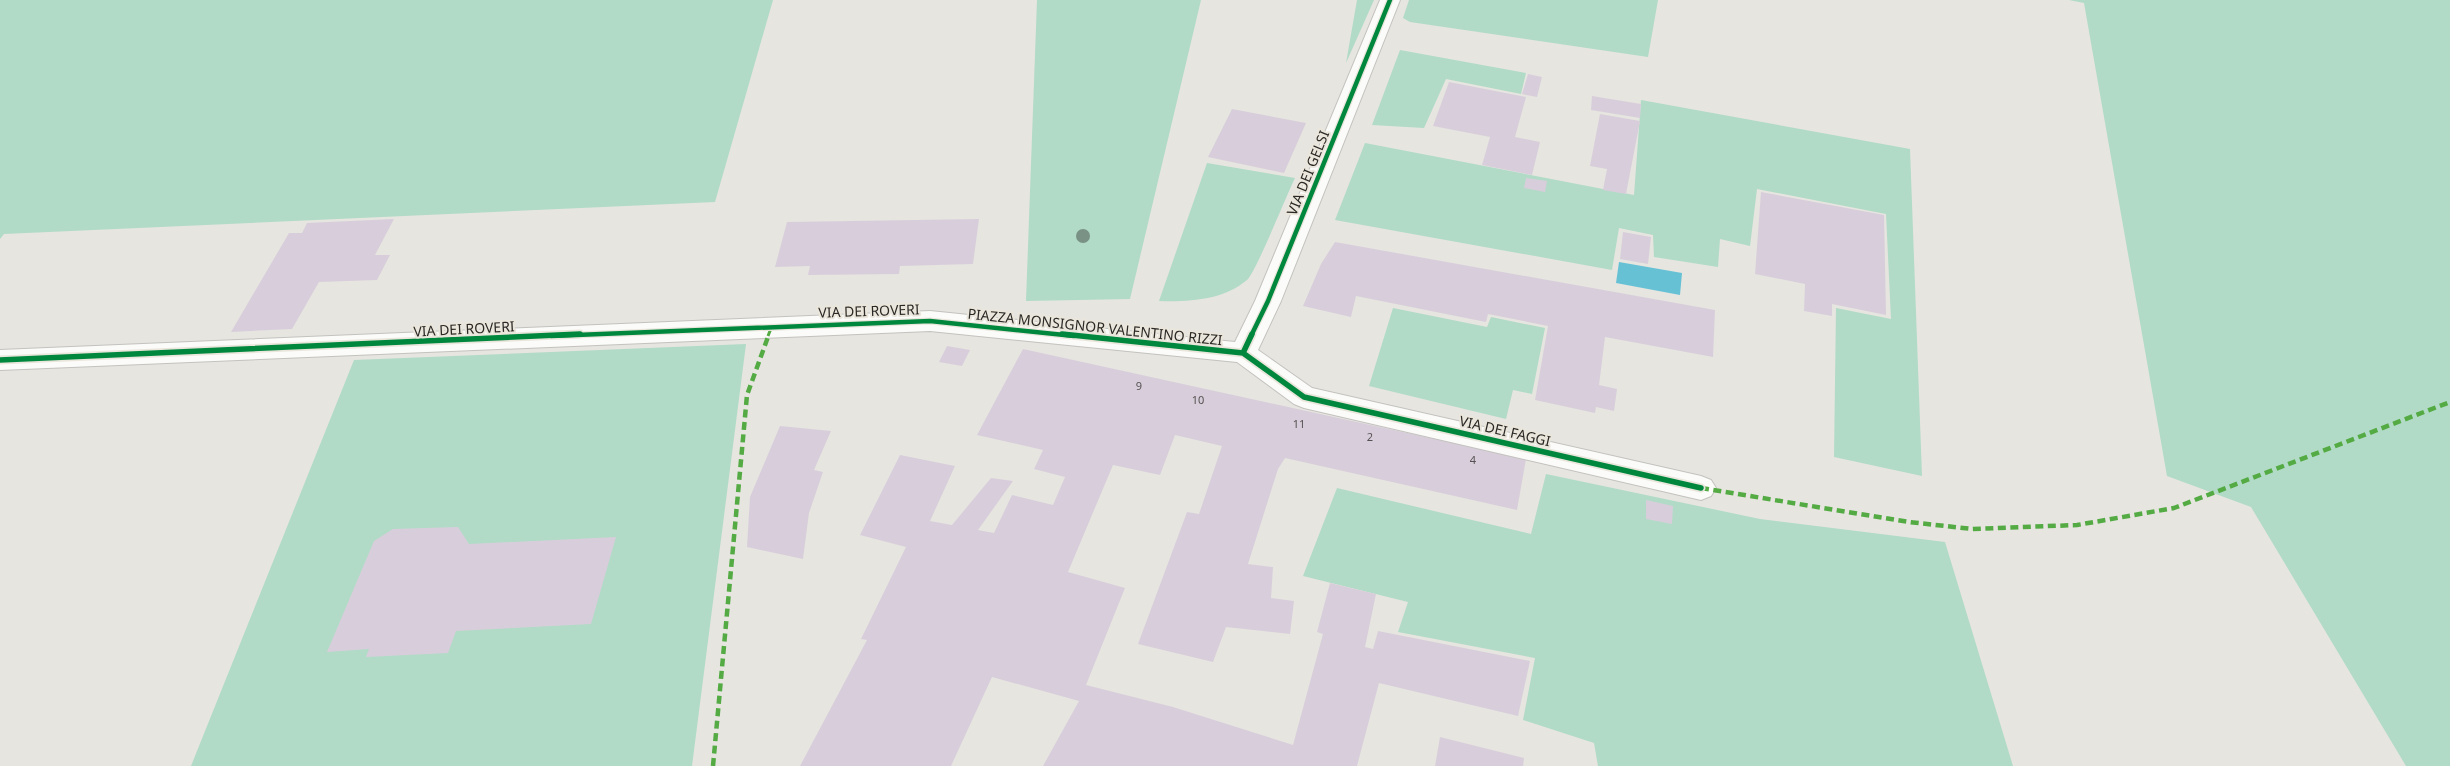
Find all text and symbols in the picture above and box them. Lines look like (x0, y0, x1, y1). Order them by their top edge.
street label: VIA DEI GELSI (1282, 127, 1333, 218)
street label: VIA DEI ROVERI (818, 299, 920, 322)
street label: PIAZZA MONSIGNOR VALENTINO RIZZI (967, 304, 1224, 349)
street label: VIA DEI ROVERI (413, 316, 515, 341)
house number: 9 (1136, 378, 1142, 393)
house number: 10 (1192, 392, 1204, 407)
street label: VIA DEI FAGGI (1458, 411, 1553, 450)
house number: 11 (1293, 416, 1305, 431)
house number: 2 (1367, 429, 1373, 444)
house number: 4 (1470, 452, 1477, 467)

